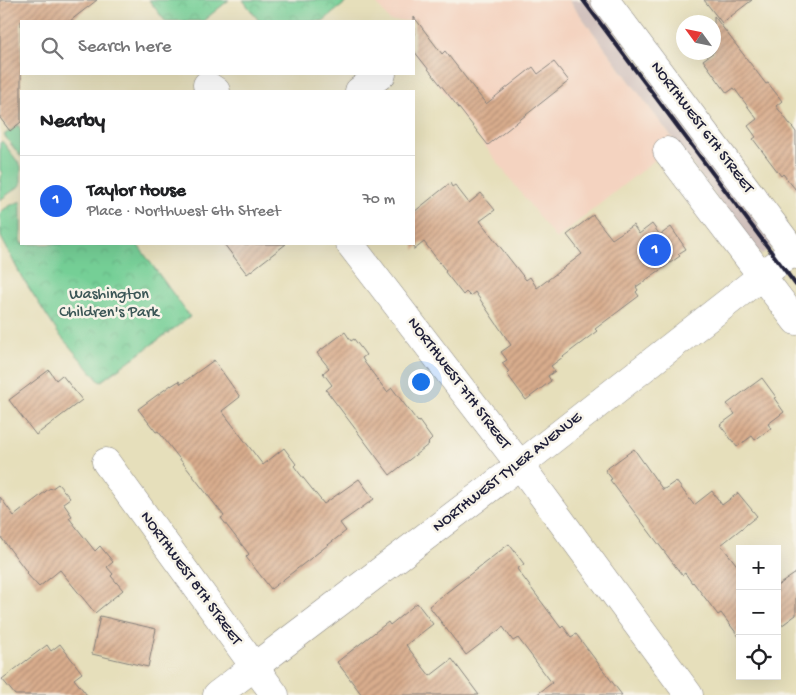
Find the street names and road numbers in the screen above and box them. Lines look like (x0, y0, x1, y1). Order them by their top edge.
street label: NORTHWEST 6TH STREET (645, 58, 757, 198)
street label: NORTHWEST 7TH STREET (402, 314, 514, 454)
street label: NORTHWEST TYLER AVENUE (430, 408, 587, 537)
street label: NORTHWEST 8TH STREET (135, 508, 245, 650)

